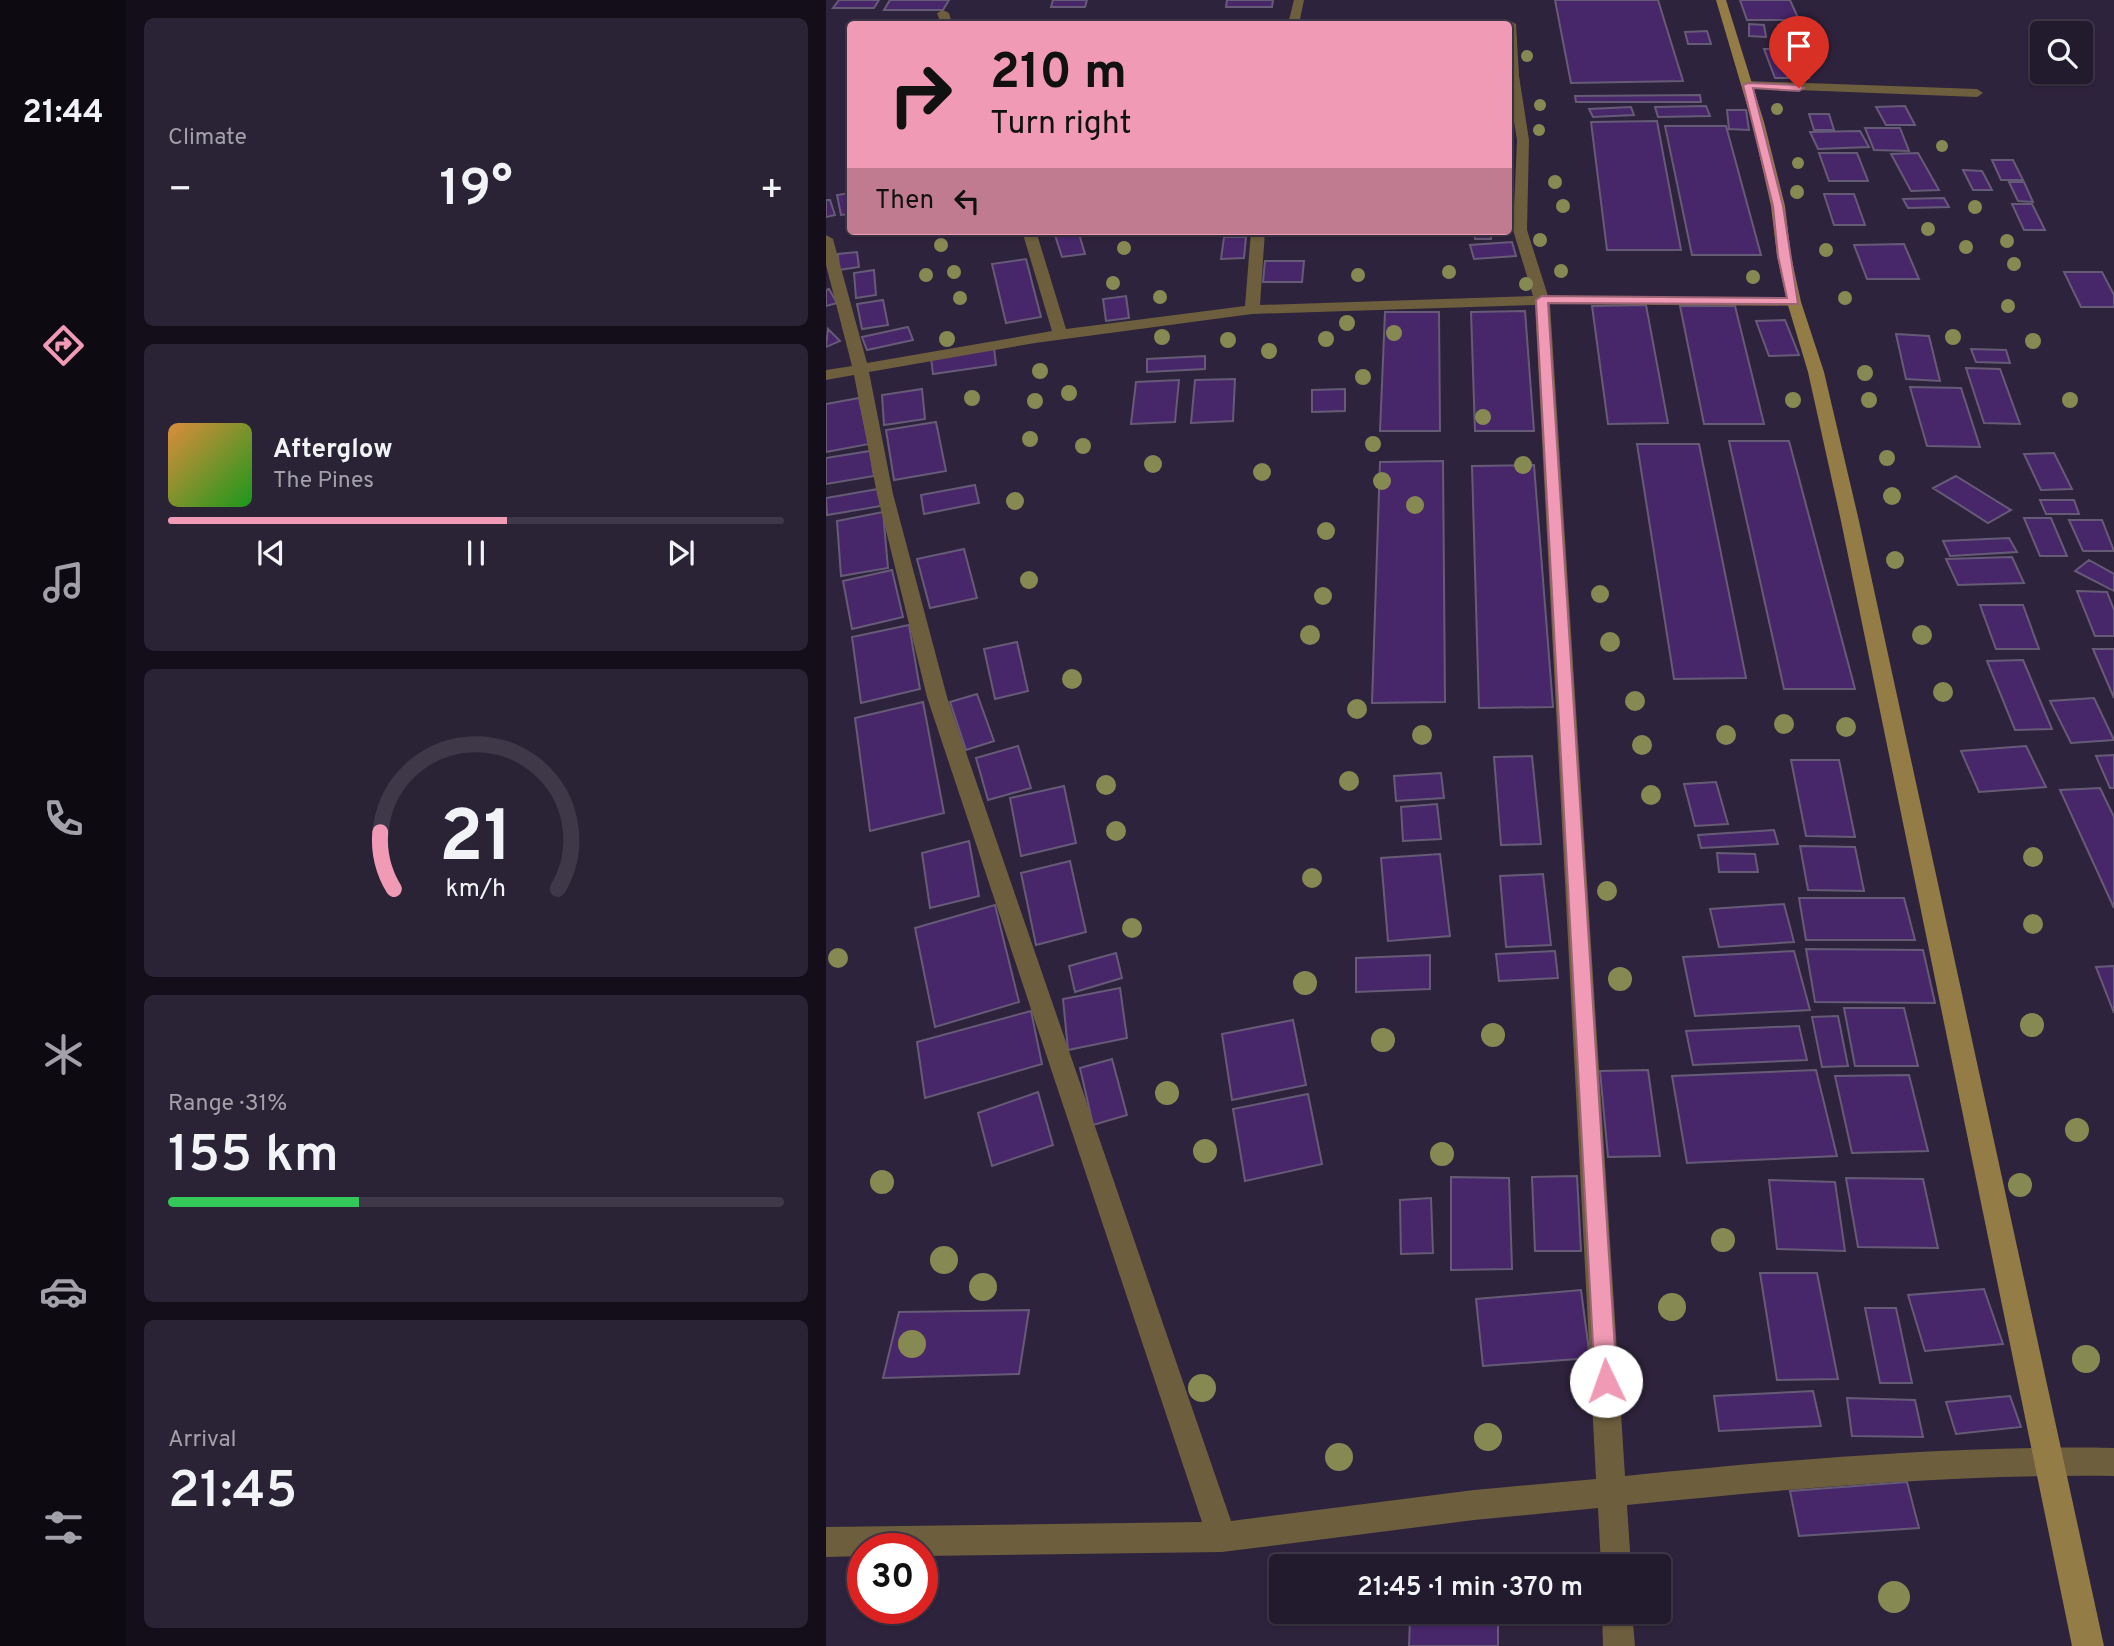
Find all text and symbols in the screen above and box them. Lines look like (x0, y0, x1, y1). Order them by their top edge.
pin (1769, 16, 1829, 88)
map controls (2030, 21, 2093, 84)
button: search (2030, 21, 2093, 84)
icon: arrive (1780, 27, 1818, 65)
text: 210 m (990, 44, 1127, 106)
icon: right (875, 49, 966, 140)
text: 21:44 (22, 94, 104, 134)
text: Turn right (990, 105, 1132, 145)
text: Climate (168, 124, 247, 153)
text: 19° (439, 158, 513, 224)
text: − (168, 167, 193, 216)
text: + (759, 167, 784, 216)
icon: left (948, 182, 986, 220)
text: Then (875, 185, 934, 218)
icon: directions (39, 321, 88, 370)
text: Afterglow (273, 434, 393, 467)
text: The Pines (273, 467, 374, 496)
icon: previous (252, 534, 290, 572)
icon: pause (457, 534, 495, 572)
icon: next (662, 534, 700, 572)
icon: music (39, 558, 88, 607)
icon: phone (39, 794, 88, 843)
text: 21 (439, 795, 513, 887)
text: km/h (446, 874, 506, 906)
icon: climate (39, 1030, 88, 1079)
text: Range · 31% (168, 1090, 287, 1119)
text: 155 km (168, 1124, 339, 1190)
icon: car (39, 1267, 88, 1316)
position arrow (1569, 1344, 1643, 1418)
text: Arrival (168, 1426, 237, 1455)
text: 21:45 (168, 1460, 297, 1526)
icon: filters (39, 1503, 88, 1552)
speed limit sign: 30 (847, 1533, 938, 1624)
text: 21:45 · 1 min · 370 m (1357, 1572, 1583, 1605)

